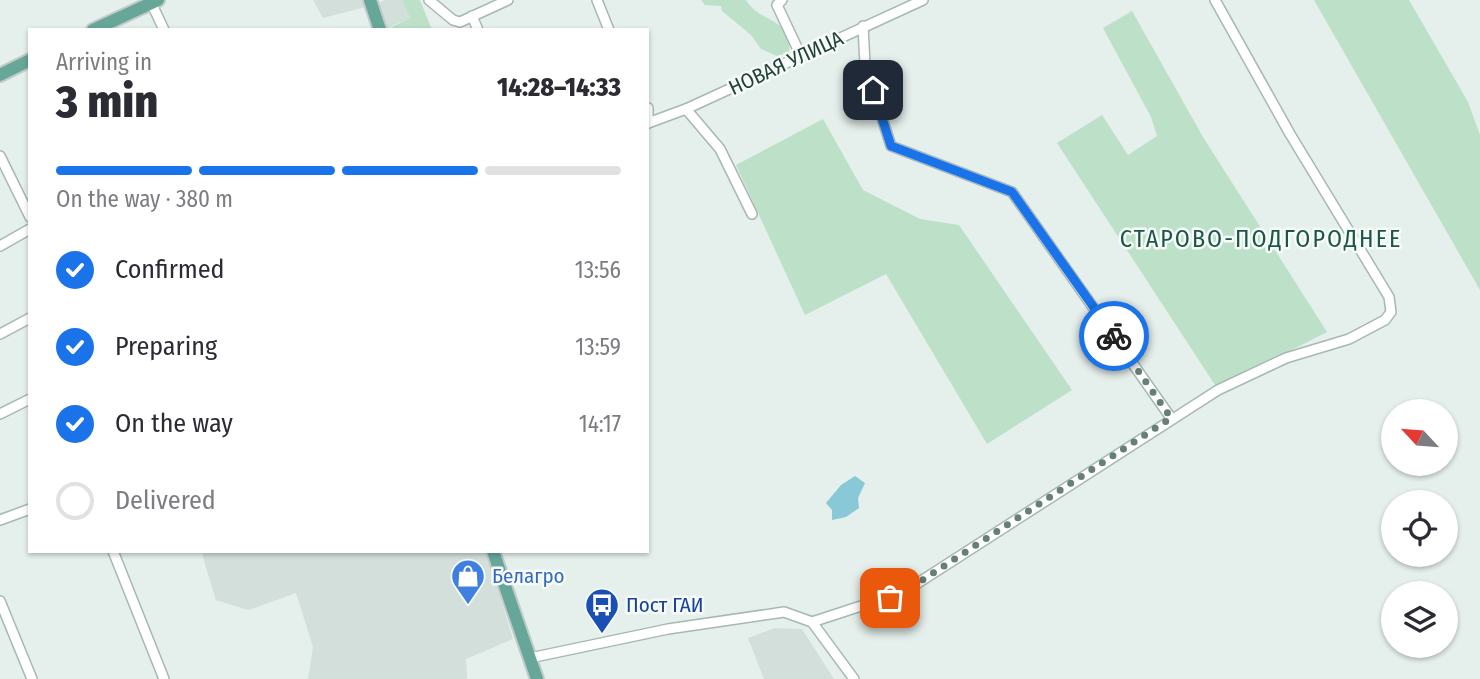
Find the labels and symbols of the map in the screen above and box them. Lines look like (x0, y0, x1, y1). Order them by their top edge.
street label: НОВАЯ УЛИЦА (725, 25, 847, 101)
pin (843, 60, 903, 120)
district label: СТАРОВО-ПОДГОРОДНЕЕ (1120, 225, 1402, 253)
courier (1079, 301, 1149, 371)
north arrow (1381, 399, 1458, 476)
shop icon: Белагро (449, 557, 487, 606)
place label: Белагро (492, 563, 565, 589)
pin (860, 568, 920, 628)
bus stop icon: Пост ГАИ (583, 586, 621, 635)
place label: Пост ГАИ (626, 592, 704, 618)

